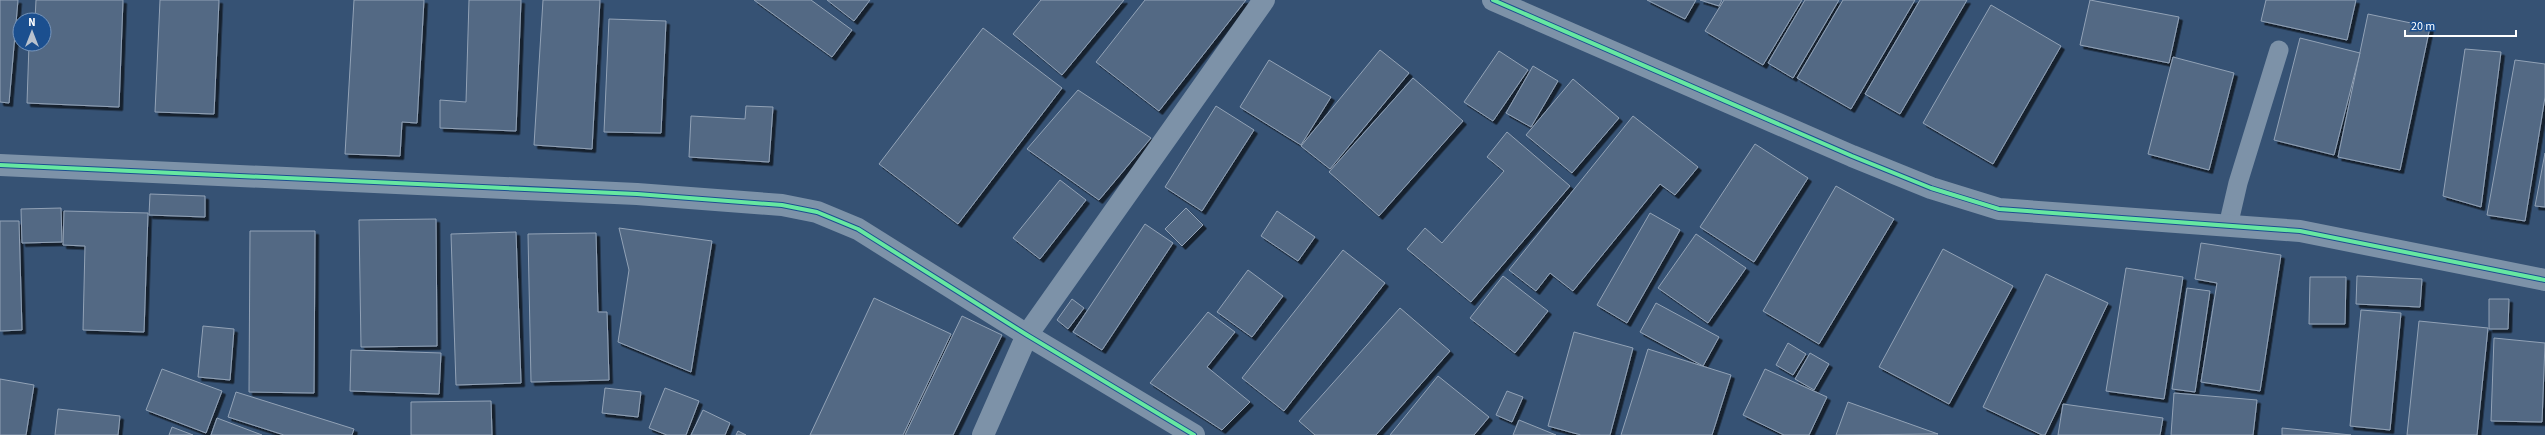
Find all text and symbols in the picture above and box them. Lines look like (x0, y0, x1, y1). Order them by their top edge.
north arrow (12, 12, 52, 52)
scale bar (2405, 12, 2516, 38)
text: N (28, 15, 36, 30)
text: 20 m (2411, 18, 2435, 35)

